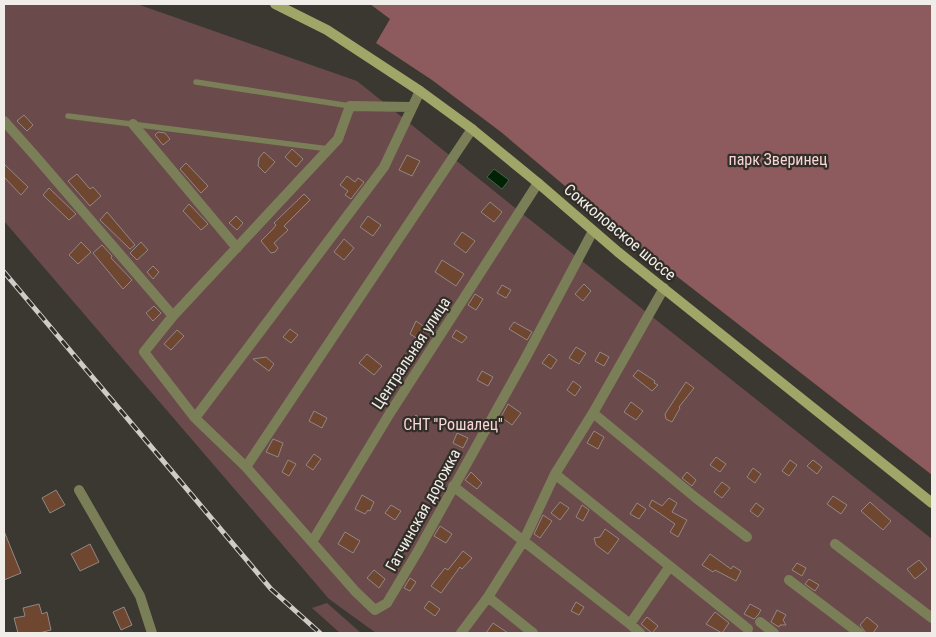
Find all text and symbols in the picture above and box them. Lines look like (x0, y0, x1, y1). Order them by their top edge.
park label: парк Зверинец (729, 150, 827, 169)
street label: Сокколовское шоссе (560, 180, 680, 284)
street label: Центральная улица (368, 293, 454, 413)
park label: СНТ ''Рошалец'' (403, 415, 503, 434)
street label: Гатчинская дорожка (382, 446, 464, 574)

